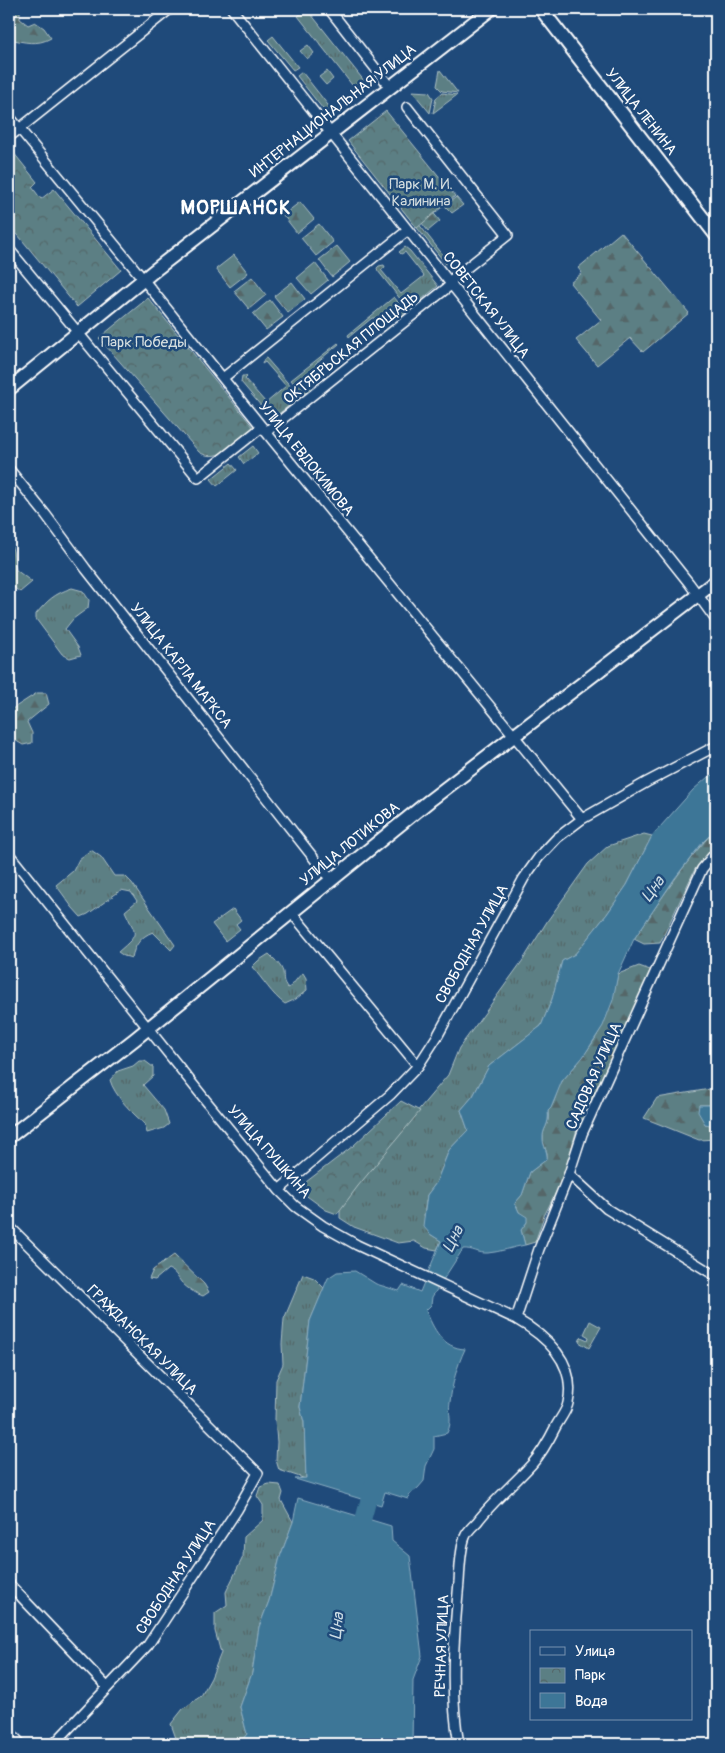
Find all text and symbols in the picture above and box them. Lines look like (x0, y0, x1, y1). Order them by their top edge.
street label: ИНТЕРНАЦИОНАЛЬНАЯ УЛИЦА (246, 40, 420, 182)
street label: УЛИЦА ЛЕНИНА (601, 65, 681, 159)
park label: Парк М. И. Калинина (389, 175, 453, 211)
district label: МОРШАНСК (181, 195, 291, 220)
street label: СОВЕТСКАЯ УЛИЦА (438, 248, 534, 362)
street label: ОКТЯБРЬСКАЯ ПЛОЩАДЬ (279, 288, 423, 408)
park label: Парк Победы (101, 333, 187, 352)
street label: УЛИЦА ЕВДОКИМОВА (254, 398, 358, 520)
street label: УЛИЦА КАРЛА МАРКСА (126, 599, 236, 733)
street label: УЛИЦА ЛОТИКОВА (296, 798, 404, 890)
water label: Цна (637, 871, 670, 906)
street label: СВОБОДНАЯ УЛИЦА (431, 881, 513, 1007)
street label: САДОВАЯ УЛИЦА (562, 1019, 626, 1132)
street label: УЛИЦА ПУШКИНА (223, 1101, 315, 1203)
water label: Цна (438, 1221, 469, 1255)
street label: ГРАЖДАНСКАЯ УЛИЦА (83, 1281, 201, 1399)
street label: СВОБОДНАЯ УЛИЦА (132, 1516, 220, 1638)
street label: РЕЧНАЯ УЛИЦА (431, 1594, 453, 1698)
water label: Цна (325, 1610, 349, 1641)
legend (530, 1630, 692, 1720)
text: Улица (575, 1642, 615, 1661)
text: Парк (575, 1666, 606, 1685)
text: Вода (575, 1692, 608, 1711)

